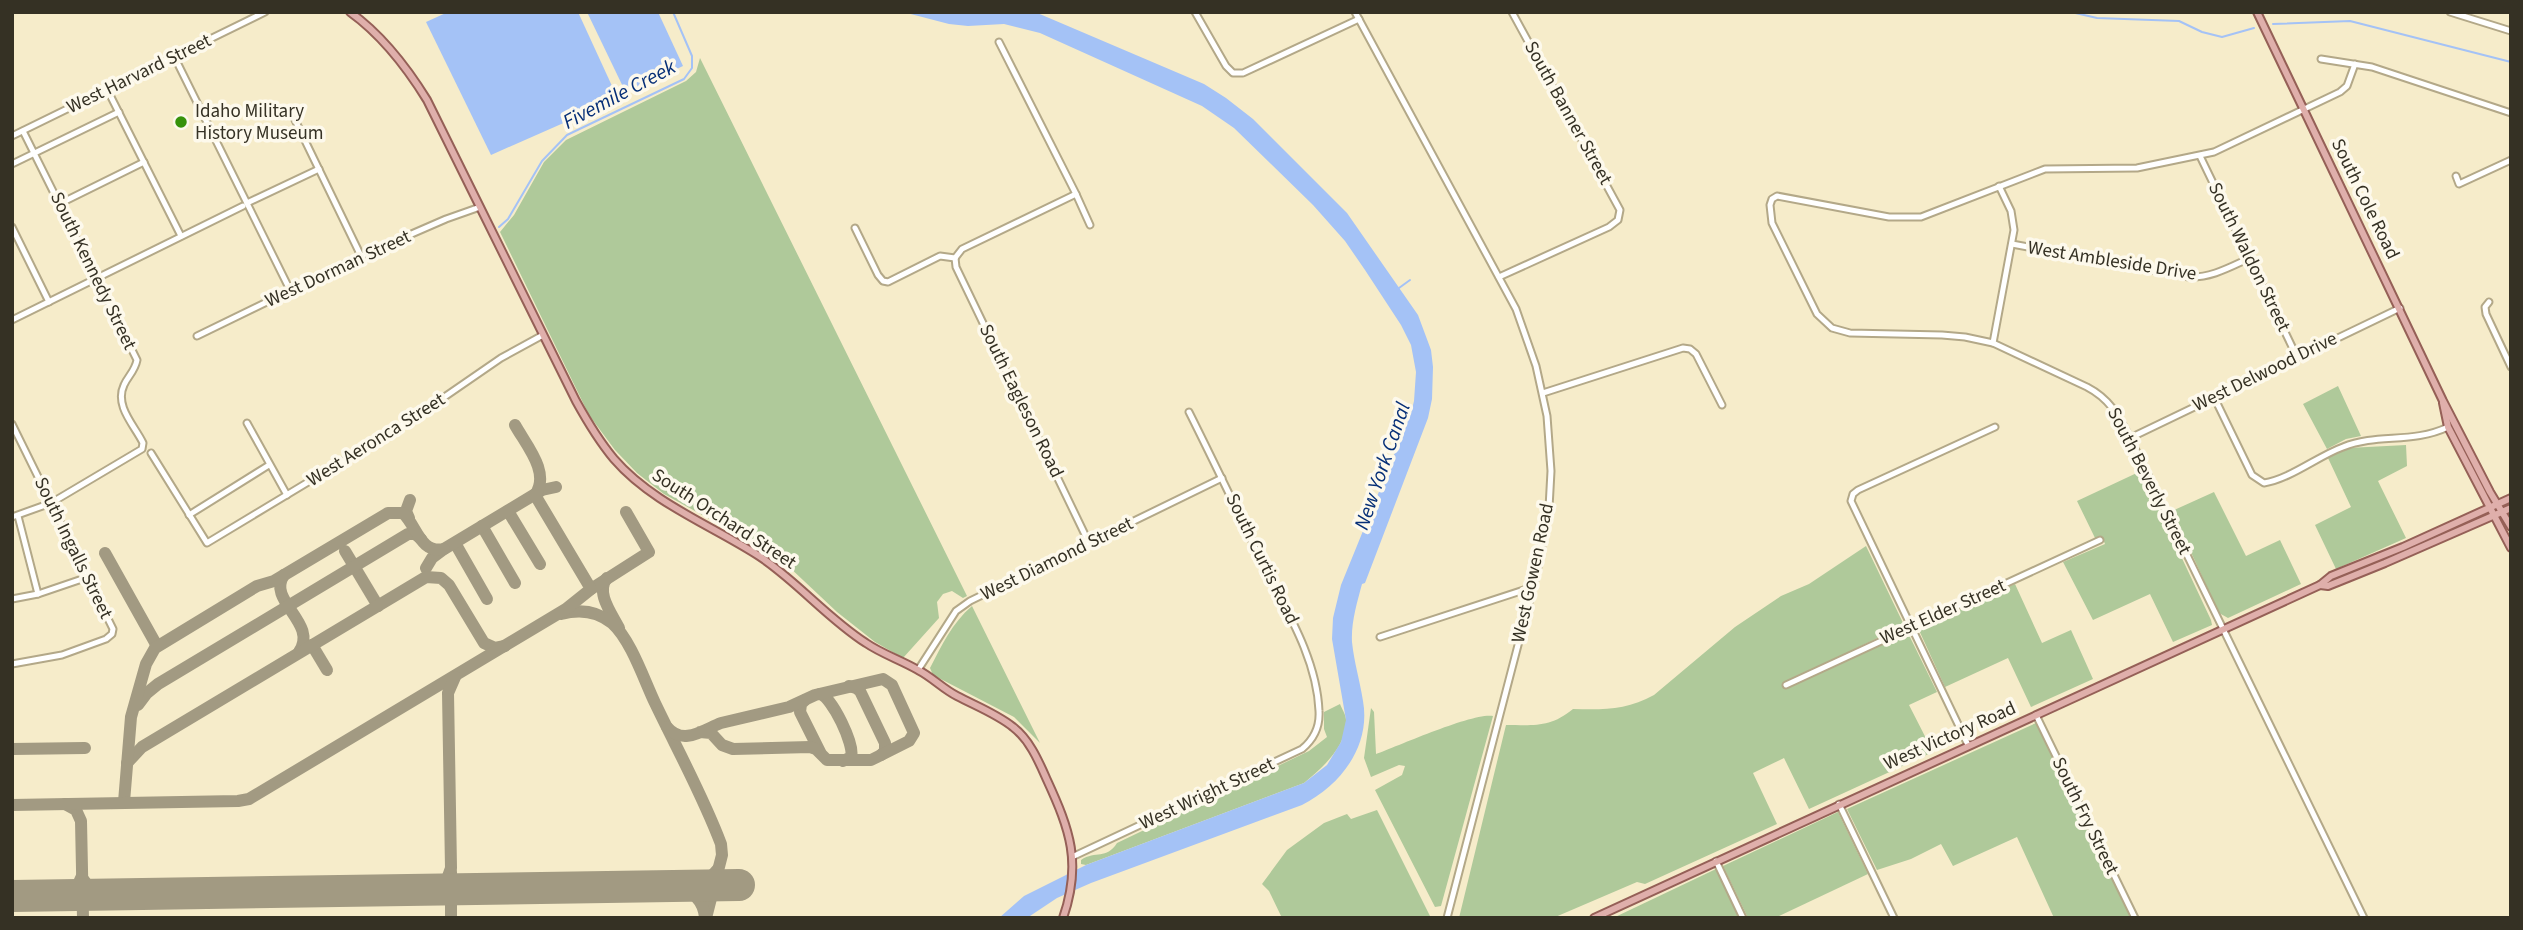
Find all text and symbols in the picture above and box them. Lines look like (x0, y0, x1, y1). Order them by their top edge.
street label: West Harvard Street (62, 27, 216, 121)
street label: South Banner Street (1517, 36, 1619, 190)
water label: Fivemile Creek (557, 51, 682, 136)
place label: Idaho Military History Museum (195, 98, 323, 147)
marker: Idaho Military History Museum (173, 114, 189, 130)
street label: South Cole Road (2324, 134, 2406, 264)
street label: South Waldon Street (2201, 178, 2297, 337)
street label: South Kennedy Street (43, 187, 143, 355)
street label: West Dorman Street (261, 223, 416, 315)
street label: West Ambleside Drive (2026, 234, 2198, 288)
street label: South Eagleson Road (972, 320, 1070, 482)
street label: West Delwood Drive (2188, 325, 2342, 419)
street label: West Aeronca Street (302, 386, 451, 493)
water label: New York Canal (1346, 397, 1418, 534)
street label: South Beverly Street (2100, 403, 2198, 560)
street label: South Orchard Street (646, 462, 802, 576)
street label: South Ingalls Street (27, 473, 119, 624)
street label: South Curtis Road (1219, 489, 1305, 629)
street label: West Gowen Road (1505, 501, 1561, 645)
street label: West Diamond Street (976, 510, 1138, 608)
street label: West Elder Street (1876, 572, 2011, 652)
street label: West Victory Road (1880, 695, 2020, 777)
street label: West Wright Street (1135, 751, 1279, 837)
street label: South Fry Street (2045, 753, 2125, 880)

